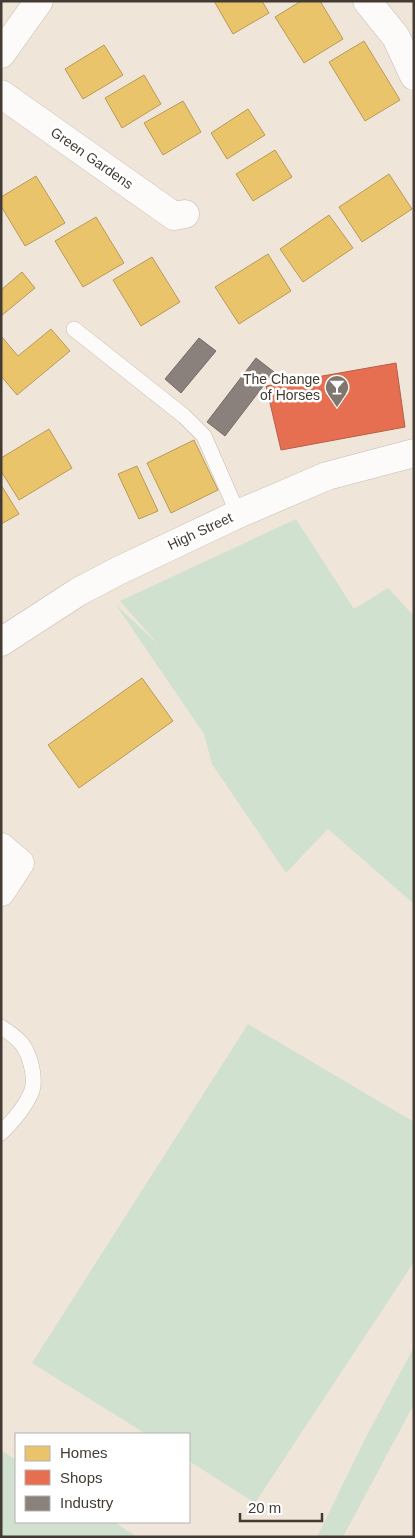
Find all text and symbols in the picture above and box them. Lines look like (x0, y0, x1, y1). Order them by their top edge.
street label: Green Gardens (48, 124, 136, 192)
place label: The Change of Horses (243, 371, 320, 403)
bar icon: The Change of Horses (324, 374, 350, 408)
street label: High Street (165, 509, 235, 553)
legend (15, 1433, 190, 1523)
text: Homes (60, 1444, 108, 1461)
text: Shops (60, 1469, 103, 1486)
scale bar (240, 1490, 322, 1522)
text: Industry (60, 1494, 114, 1511)
text: 20 m (248, 1499, 281, 1516)

